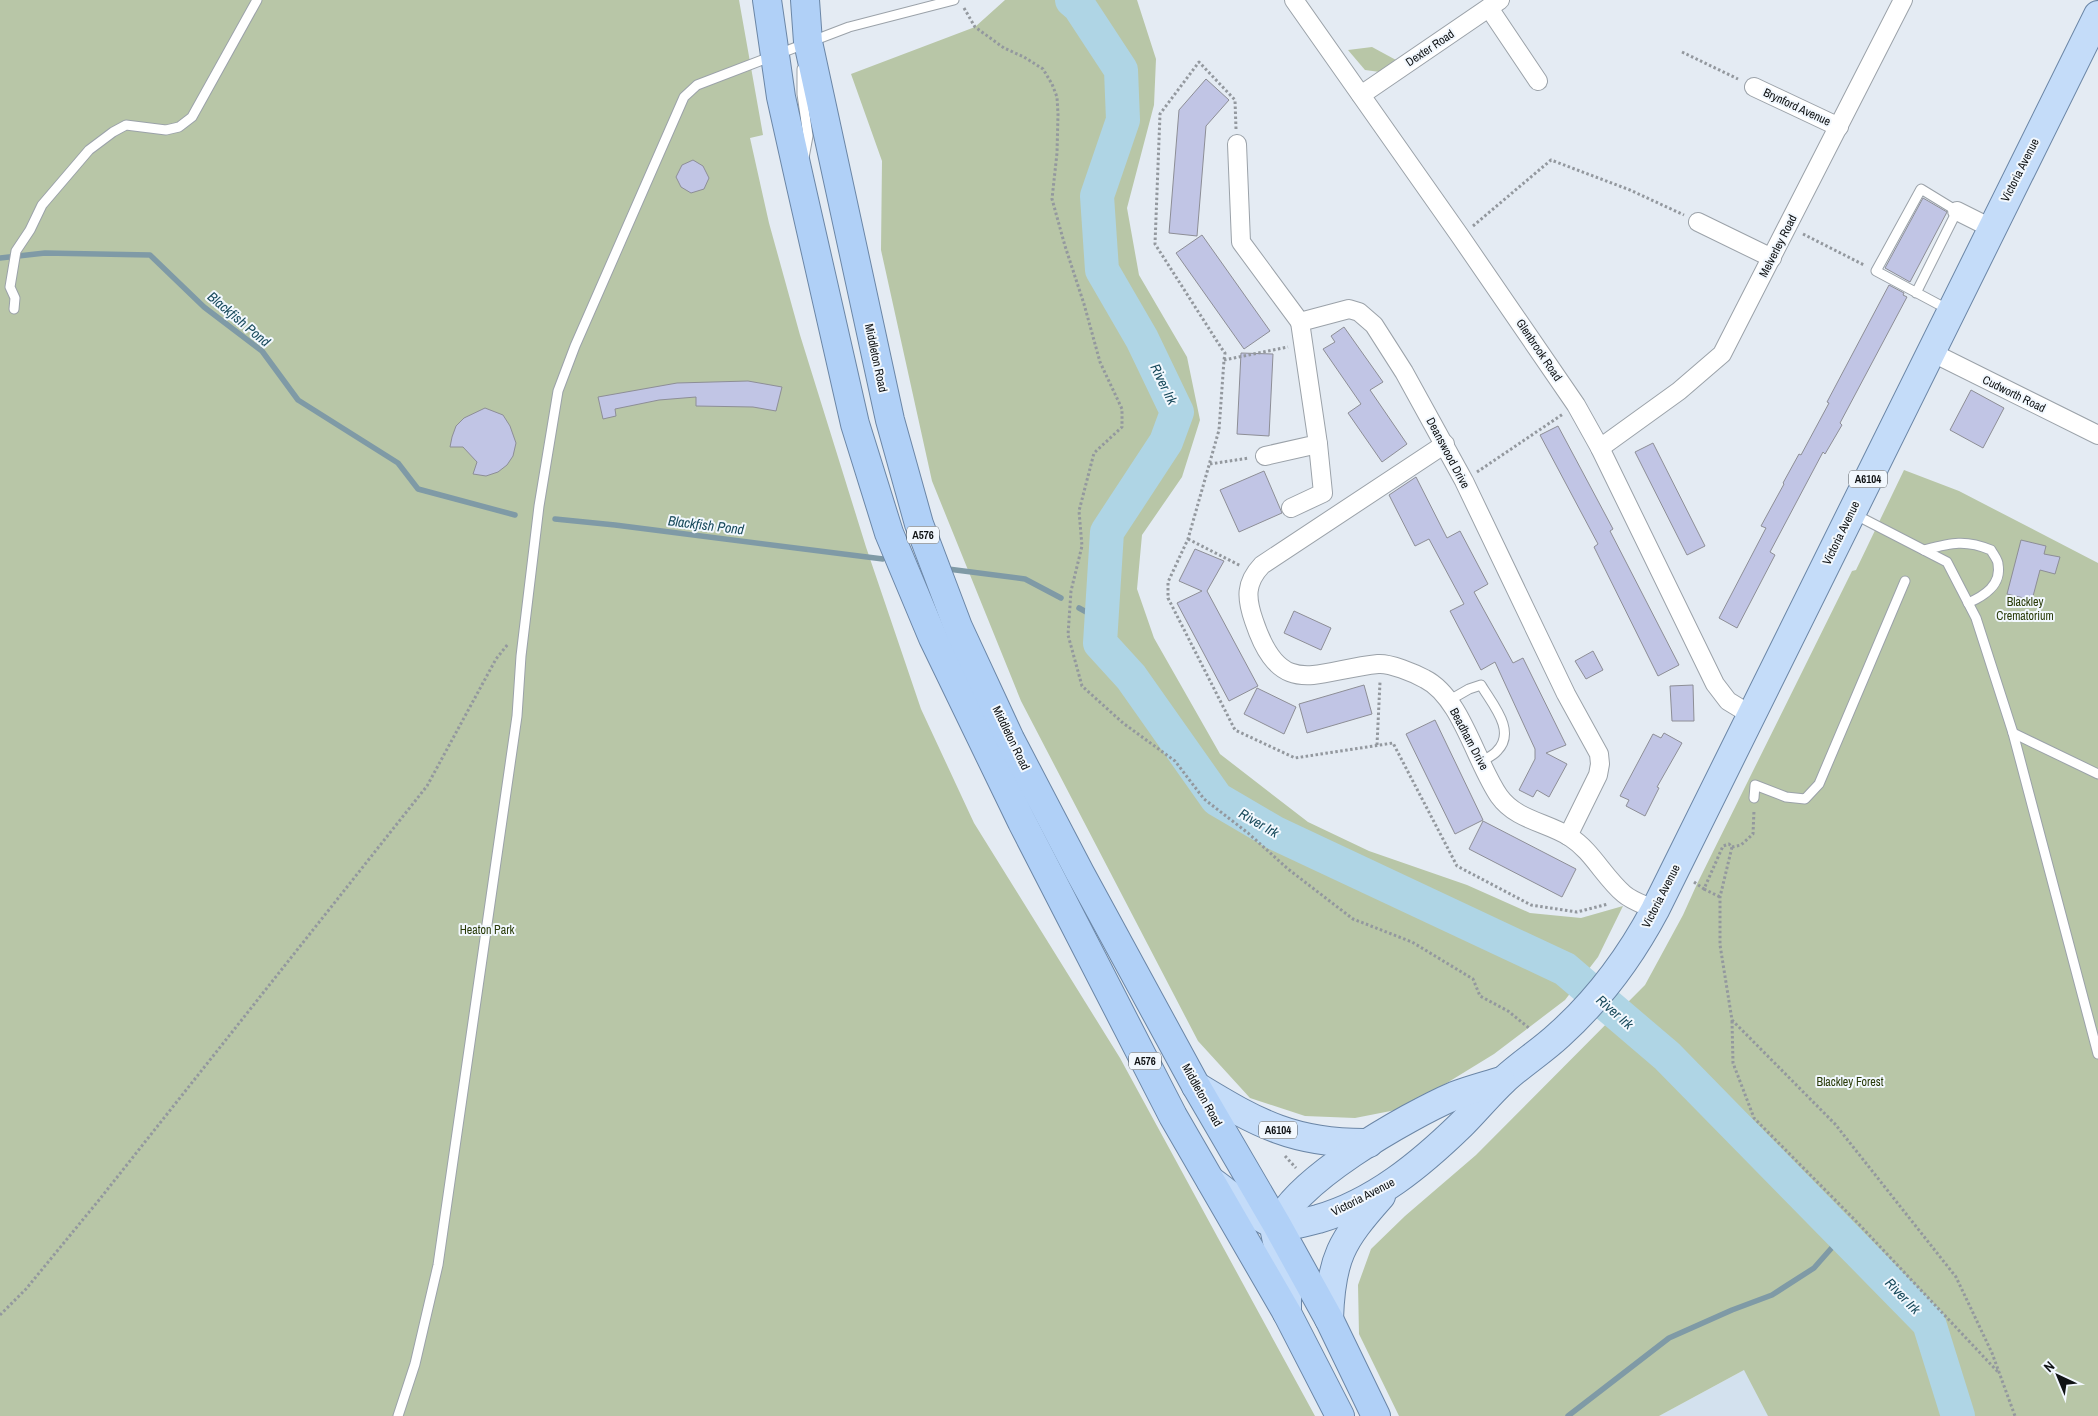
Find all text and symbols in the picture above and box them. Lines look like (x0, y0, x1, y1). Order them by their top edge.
street label: Dexter Road (1403, 26, 1457, 70)
street label: Brynford Avenue (1761, 84, 1833, 130)
street label: Victoria Avenue (1997, 136, 2043, 204)
street label: Melverley Road (1755, 212, 1801, 280)
water label: Blackfish Pond (204, 287, 275, 351)
street label: Glenbrook Road (1512, 316, 1566, 384)
street label: Middleton Road (861, 322, 891, 394)
water label: River Irk (1146, 361, 1182, 409)
street label: Cudworth Road (1980, 372, 2048, 416)
street label: Deanswood Drive (1423, 415, 1473, 491)
road number: A6104 (1849, 470, 1887, 488)
street label: Victoria Avenue (1819, 498, 1863, 568)
water label: Blackfish Pond (667, 511, 746, 539)
road number: A576 (907, 526, 939, 544)
park label: Blackley Crematorium (1996, 594, 2054, 624)
street label: Middleton Road (989, 703, 1033, 773)
street label: Beadham Drive (1446, 705, 1492, 773)
water label: River Irk (1236, 804, 1283, 842)
street label: Victoria Avenue (1638, 862, 1684, 930)
park label: Heaton Park (460, 922, 514, 938)
water label: River Irk (1593, 991, 1638, 1034)
road number: A576 (1129, 1052, 1161, 1070)
street label: Middleton Road (1178, 1061, 1226, 1129)
park label: Blackley Forest (1817, 1074, 1884, 1090)
road number: A6104 (1259, 1122, 1297, 1138)
street label: Victoria Avenue (1329, 1174, 1397, 1220)
water label: River Irk (1881, 1274, 1925, 1319)
north arrow (2033, 1351, 2083, 1401)
text: N (2040, 1357, 2058, 1376)

